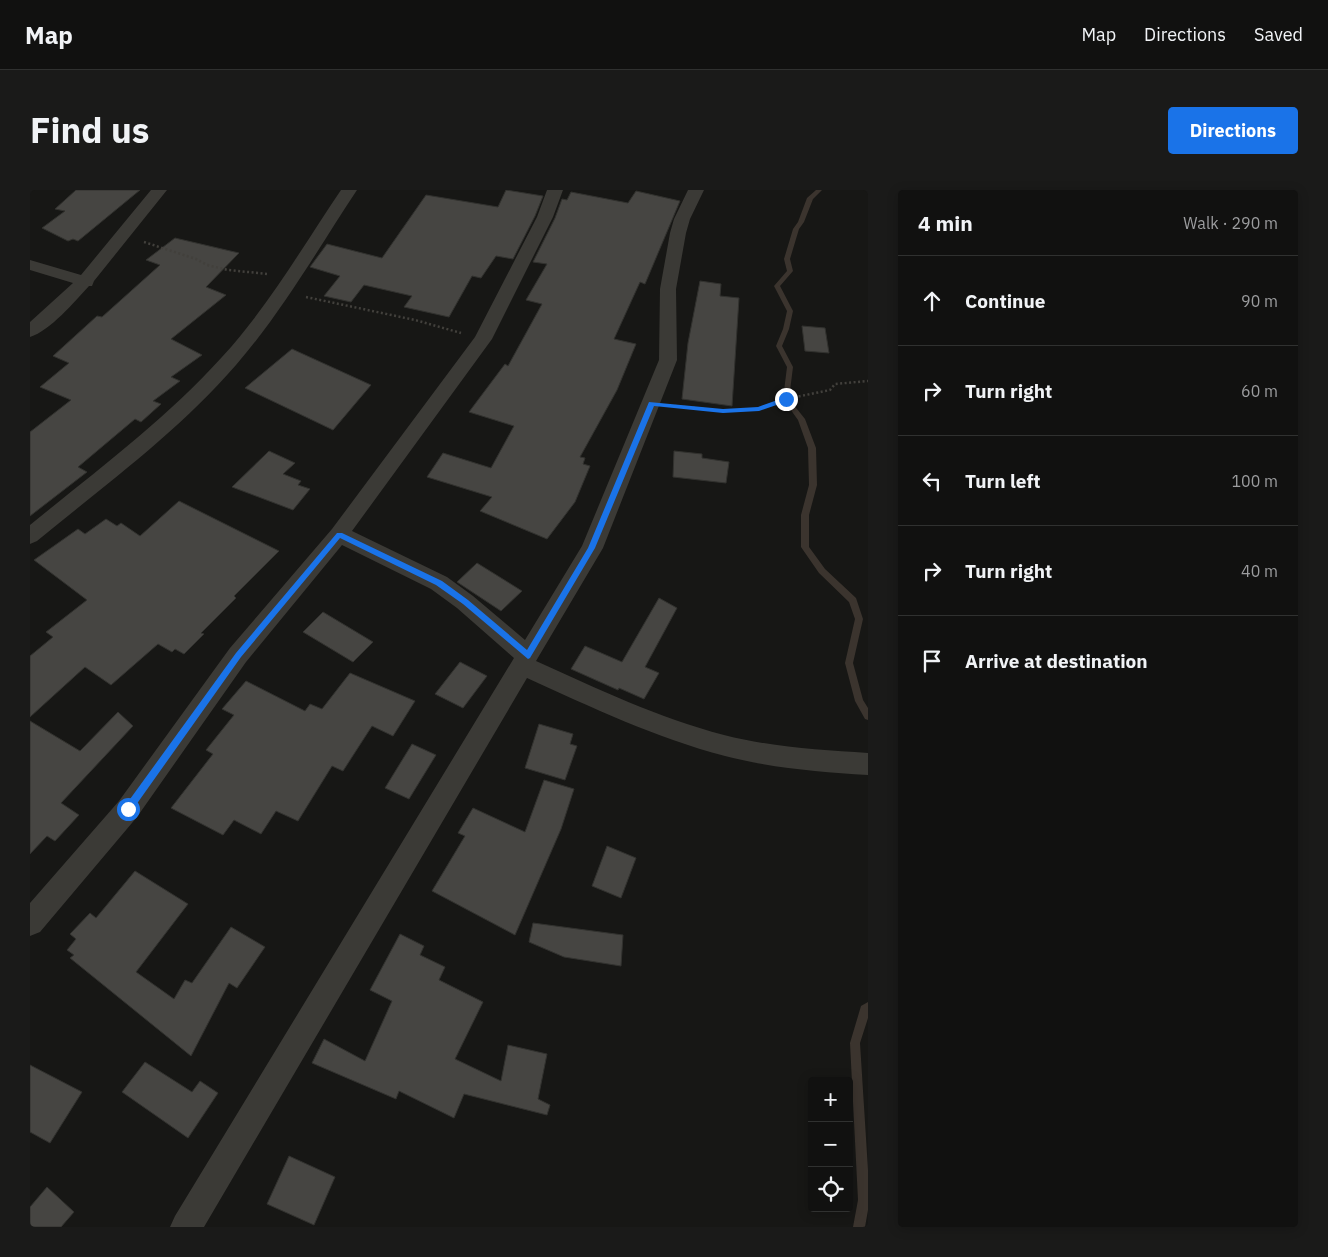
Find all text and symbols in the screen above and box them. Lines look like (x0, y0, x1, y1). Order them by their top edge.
text: Map (25, 19, 73, 51)
text: Map (1081, 23, 1116, 46)
text: Directions (1144, 23, 1226, 46)
text: Saved (1254, 23, 1303, 46)
text: Find us (30, 107, 149, 153)
button: Directions (1168, 107, 1298, 154)
text: 4 min (918, 209, 973, 237)
text: Walk · 290 m (1183, 213, 1278, 233)
icon: ahead (918, 287, 946, 315)
text: Continue (965, 289, 1045, 313)
text: 90 m (1241, 291, 1278, 311)
icon: right (918, 377, 946, 405)
text: Turn right (965, 379, 1052, 403)
text: 60 m (1241, 381, 1278, 401)
route end (775, 388, 798, 411)
icon: left (918, 467, 946, 495)
text: Turn left (965, 469, 1041, 493)
text: 100 m (1231, 471, 1278, 491)
icon: right (918, 557, 946, 585)
text: Turn right (965, 559, 1052, 583)
text: 40 m (1241, 561, 1278, 581)
icon: arrive (918, 647, 946, 675)
text: Arrive at destination (965, 649, 1148, 673)
route start (117, 798, 140, 821)
map controls (808, 1077, 853, 1212)
button: + (808, 1077, 853, 1122)
button: − (808, 1122, 853, 1167)
button: locate (808, 1167, 853, 1212)

